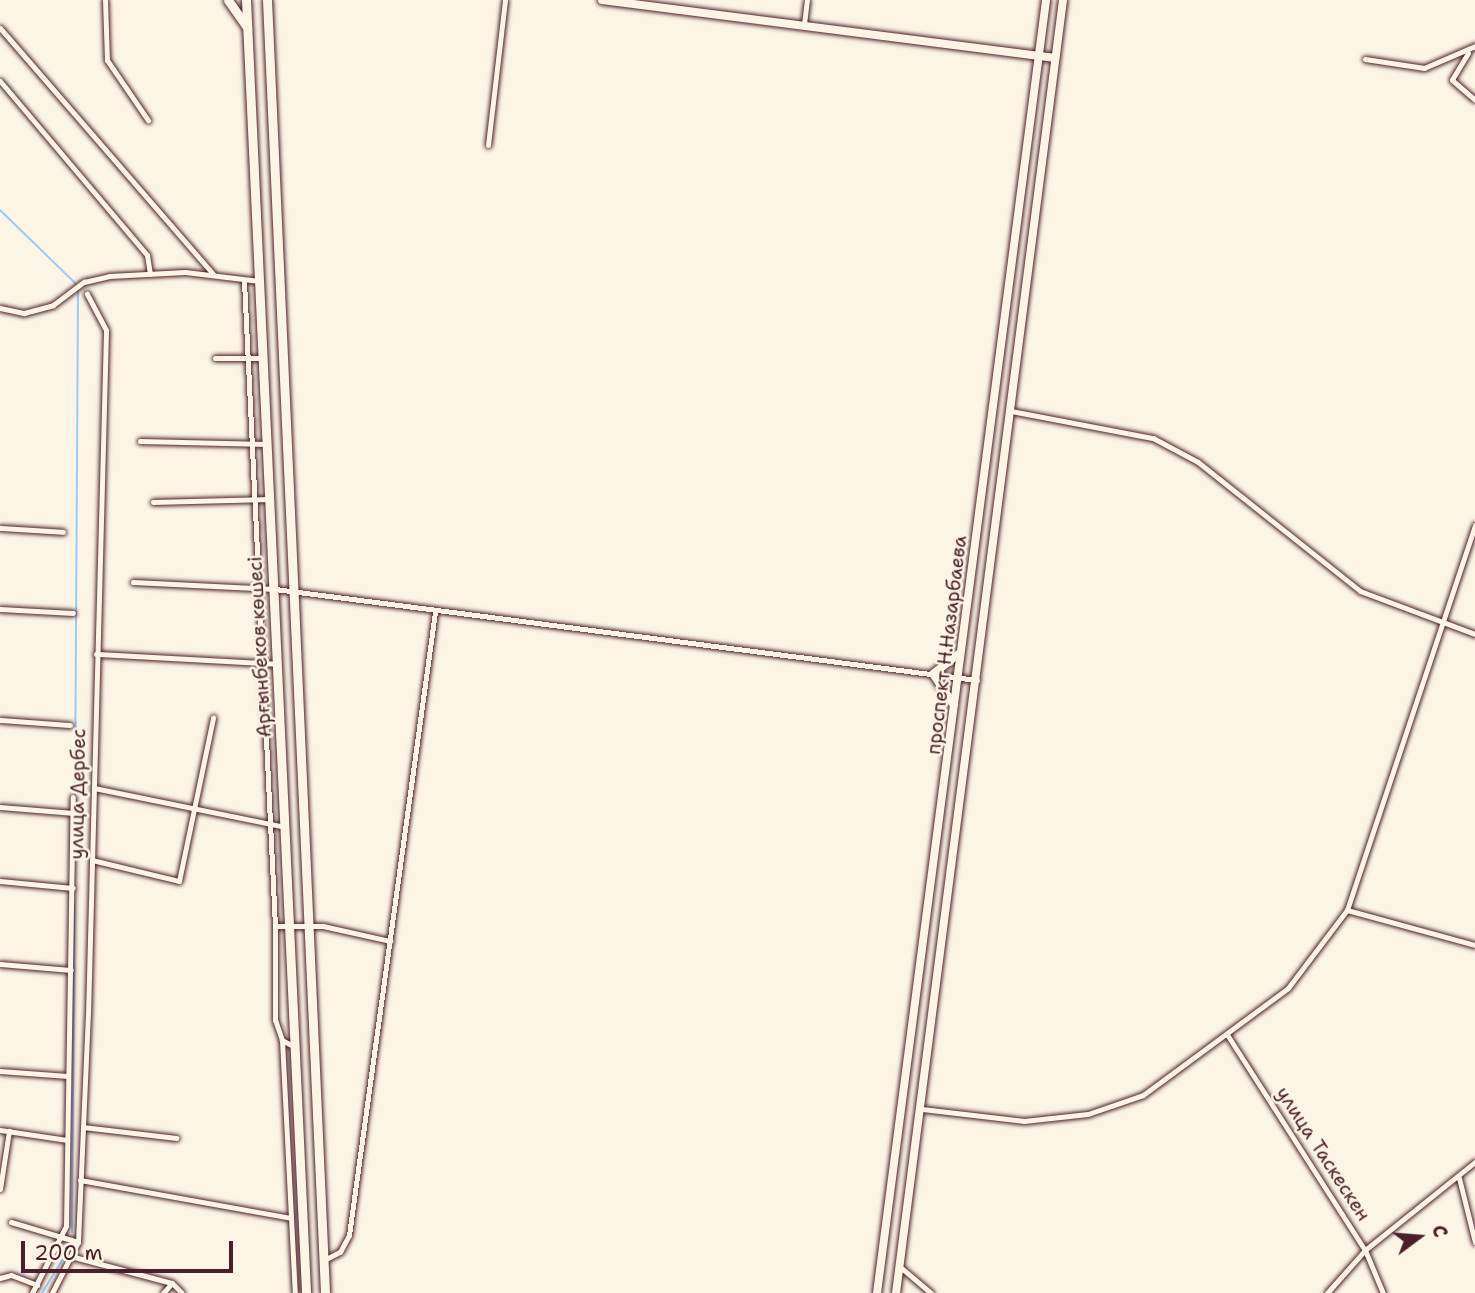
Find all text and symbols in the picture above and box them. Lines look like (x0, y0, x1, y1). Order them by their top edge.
street label: проспект Н.Назарбаева (922, 534, 972, 756)
street label: Арғынбеков көшесі (244, 556, 276, 738)
street label: улица Дербес (65, 728, 91, 860)
street label: улица Таскескен (1271, 1083, 1375, 1225)
north arrow (1384, 1202, 1454, 1272)
text: С (1426, 1222, 1453, 1240)
scale bar (24, 1226, 236, 1270)
text: 200 m (34, 1239, 103, 1267)

